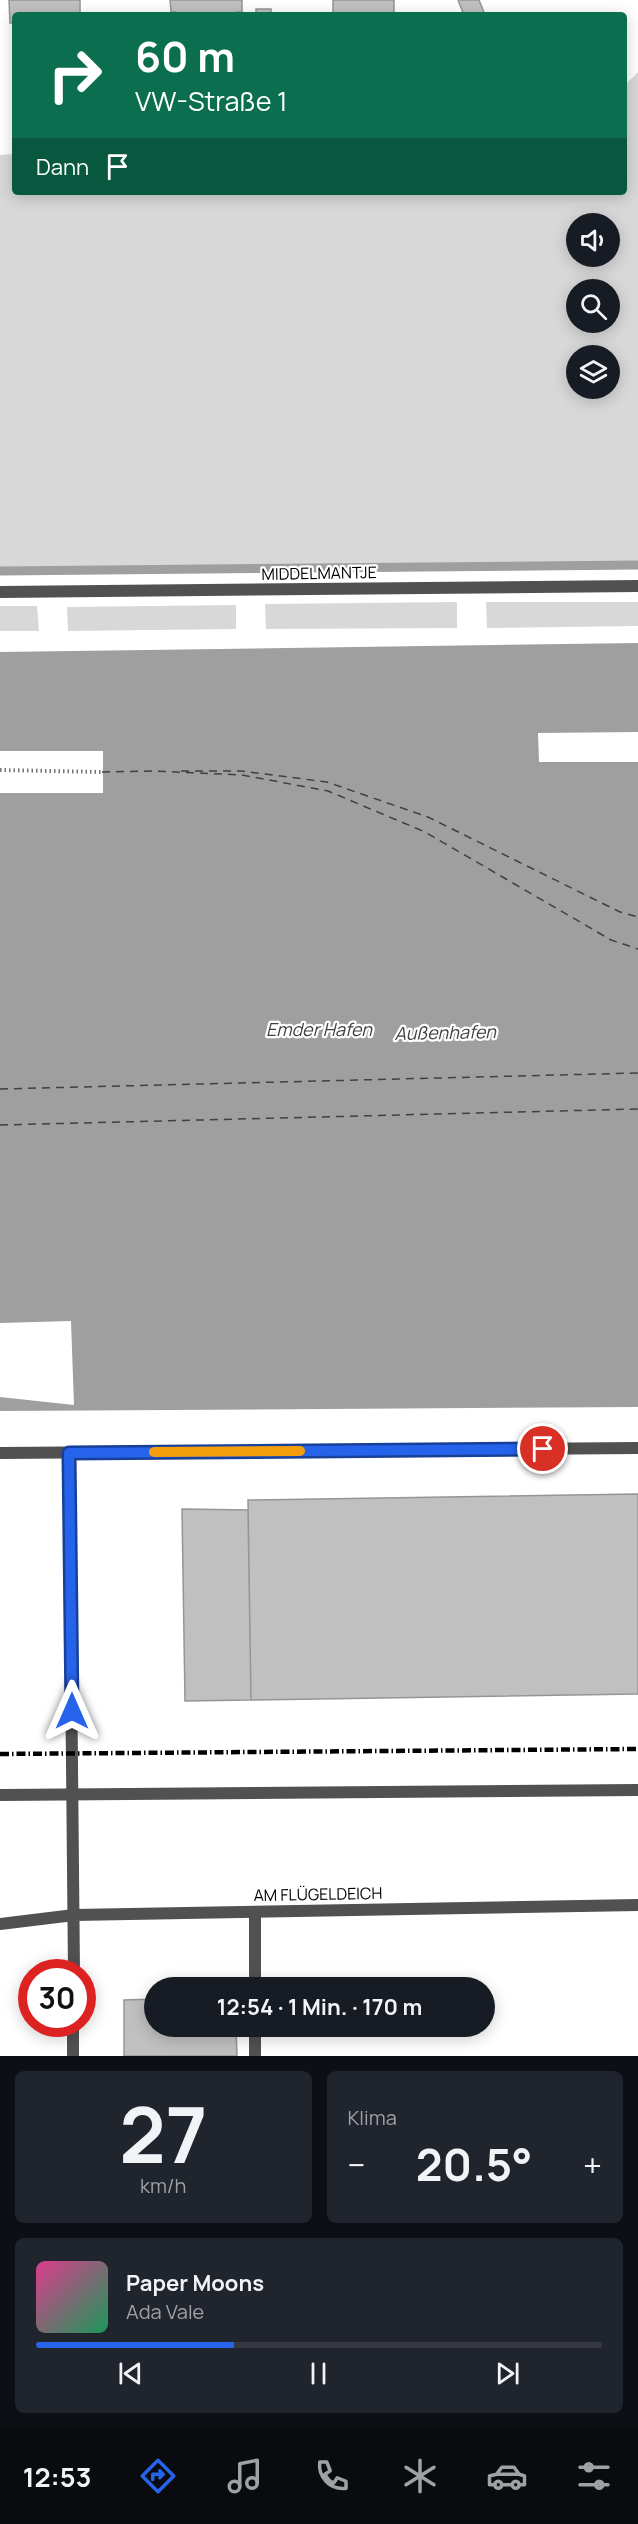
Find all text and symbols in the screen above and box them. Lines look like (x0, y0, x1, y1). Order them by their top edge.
text: 60 m (135, 27, 235, 85)
icon: right (36, 36, 114, 114)
text: VW-Straße 1 (135, 82, 287, 119)
icon: arrive (101, 150, 134, 183)
text: Dann (36, 152, 89, 182)
map controls (566, 213, 620, 399)
button: sound (566, 213, 620, 267)
button: search (566, 279, 620, 333)
button: layers (566, 345, 620, 399)
street label: MIDDELMANTJE (261, 561, 377, 585)
water label: Emder Hafen (266, 1017, 373, 1041)
water label: Außenhafen (394, 1019, 497, 1045)
pin (517, 1423, 568, 1474)
icon: arrive (526, 1432, 559, 1465)
position arrow (40, 1679, 104, 1743)
street label: AM FLÜGELDEICH (253, 1882, 383, 1906)
speed limit sign: 30 (18, 1959, 96, 2037)
text: 12:54 · 1 Min. · 170 m (217, 1992, 422, 2022)
text: 27 (119, 2080, 207, 2186)
text: Klima (348, 2104, 397, 2131)
text: 20.5° (416, 2133, 532, 2195)
text: − (348, 2142, 365, 2187)
text: + (583, 2142, 602, 2187)
text: km/h (140, 2172, 187, 2199)
text: Paper Moons (126, 2268, 264, 2298)
text: Ada Vale (126, 2298, 204, 2325)
icon: previous (114, 2357, 147, 2390)
icon: pause (302, 2357, 335, 2390)
icon: next (491, 2357, 524, 2390)
icon: directions (137, 2455, 179, 2497)
icon: music (224, 2455, 266, 2497)
icon: phone (311, 2455, 353, 2497)
icon: climate (399, 2455, 441, 2497)
icon: car (486, 2455, 528, 2497)
icon: filters (573, 2455, 615, 2497)
text: 12:53 (23, 2458, 91, 2495)

